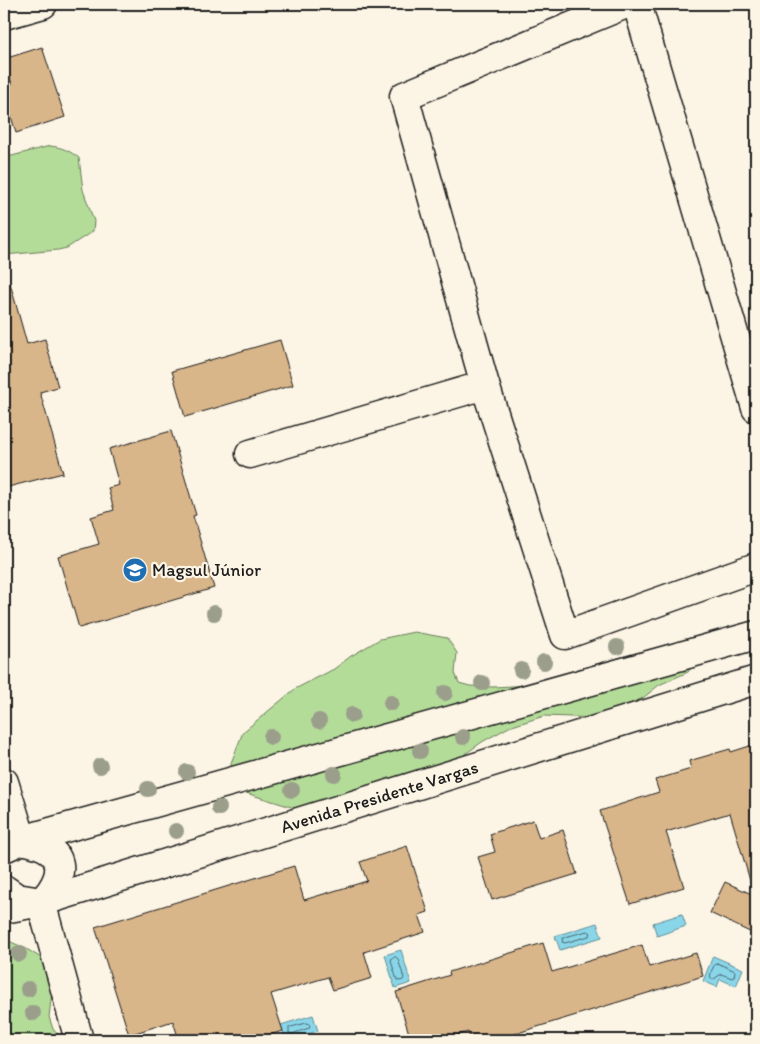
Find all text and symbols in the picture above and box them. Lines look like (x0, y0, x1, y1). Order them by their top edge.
school or university icon: Magsul Júnior (122, 557, 148, 583)
place label: Magsul Júnior (152, 559, 261, 581)
street label: Avenida Presidente Vargas (278, 756, 481, 838)

